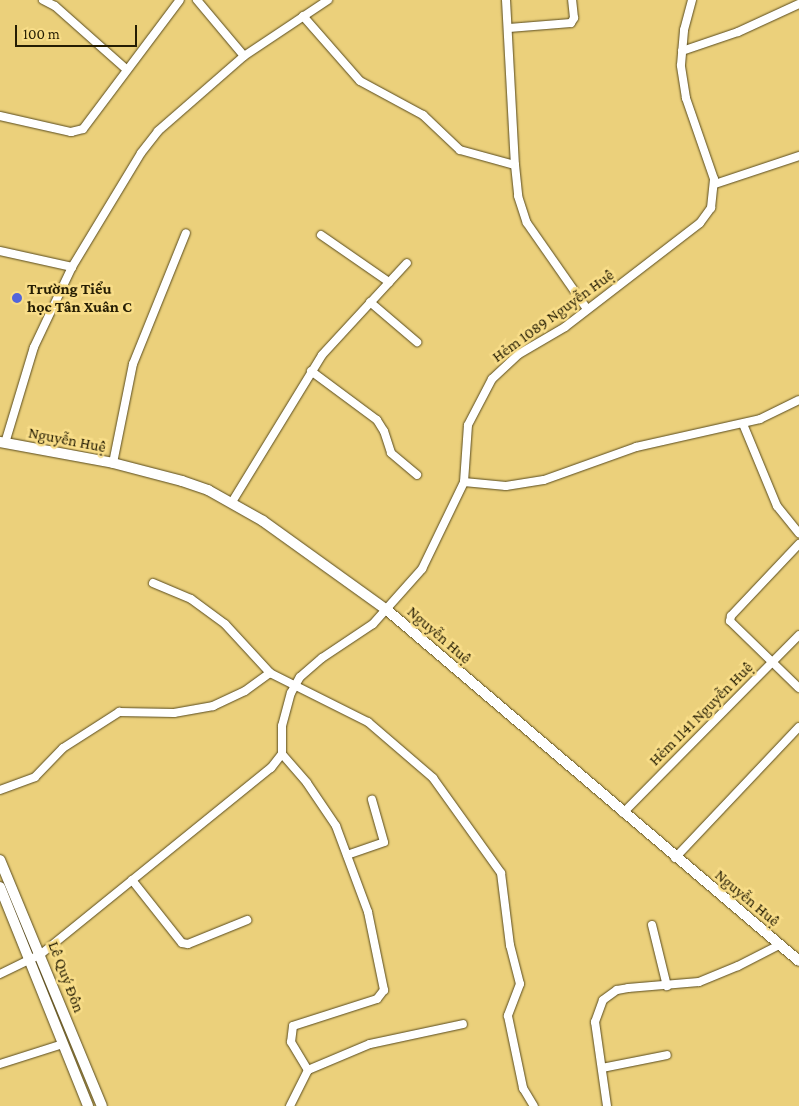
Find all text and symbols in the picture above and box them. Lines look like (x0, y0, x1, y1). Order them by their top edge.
scale bar (18, 15, 140, 47)
text: 100 m (23, 26, 60, 42)
street label: Hẻm 1089 Nguyễn Huệ (488, 265, 618, 367)
place label: Trường Tiểu học Tân Xuân C (27, 279, 132, 317)
marker: Trường Tiểu học Tân Xuân C (11, 292, 23, 304)
street label: Nguyễn Huệ (27, 423, 107, 457)
street label: Nguyễn Huệ (403, 602, 475, 668)
street label: Hẻm 1141 Nguyễn Huệ (645, 658, 757, 770)
street label: Nguyễn Huệ (711, 865, 783, 931)
street label: Lê Quý Đôn (44, 939, 88, 1015)

